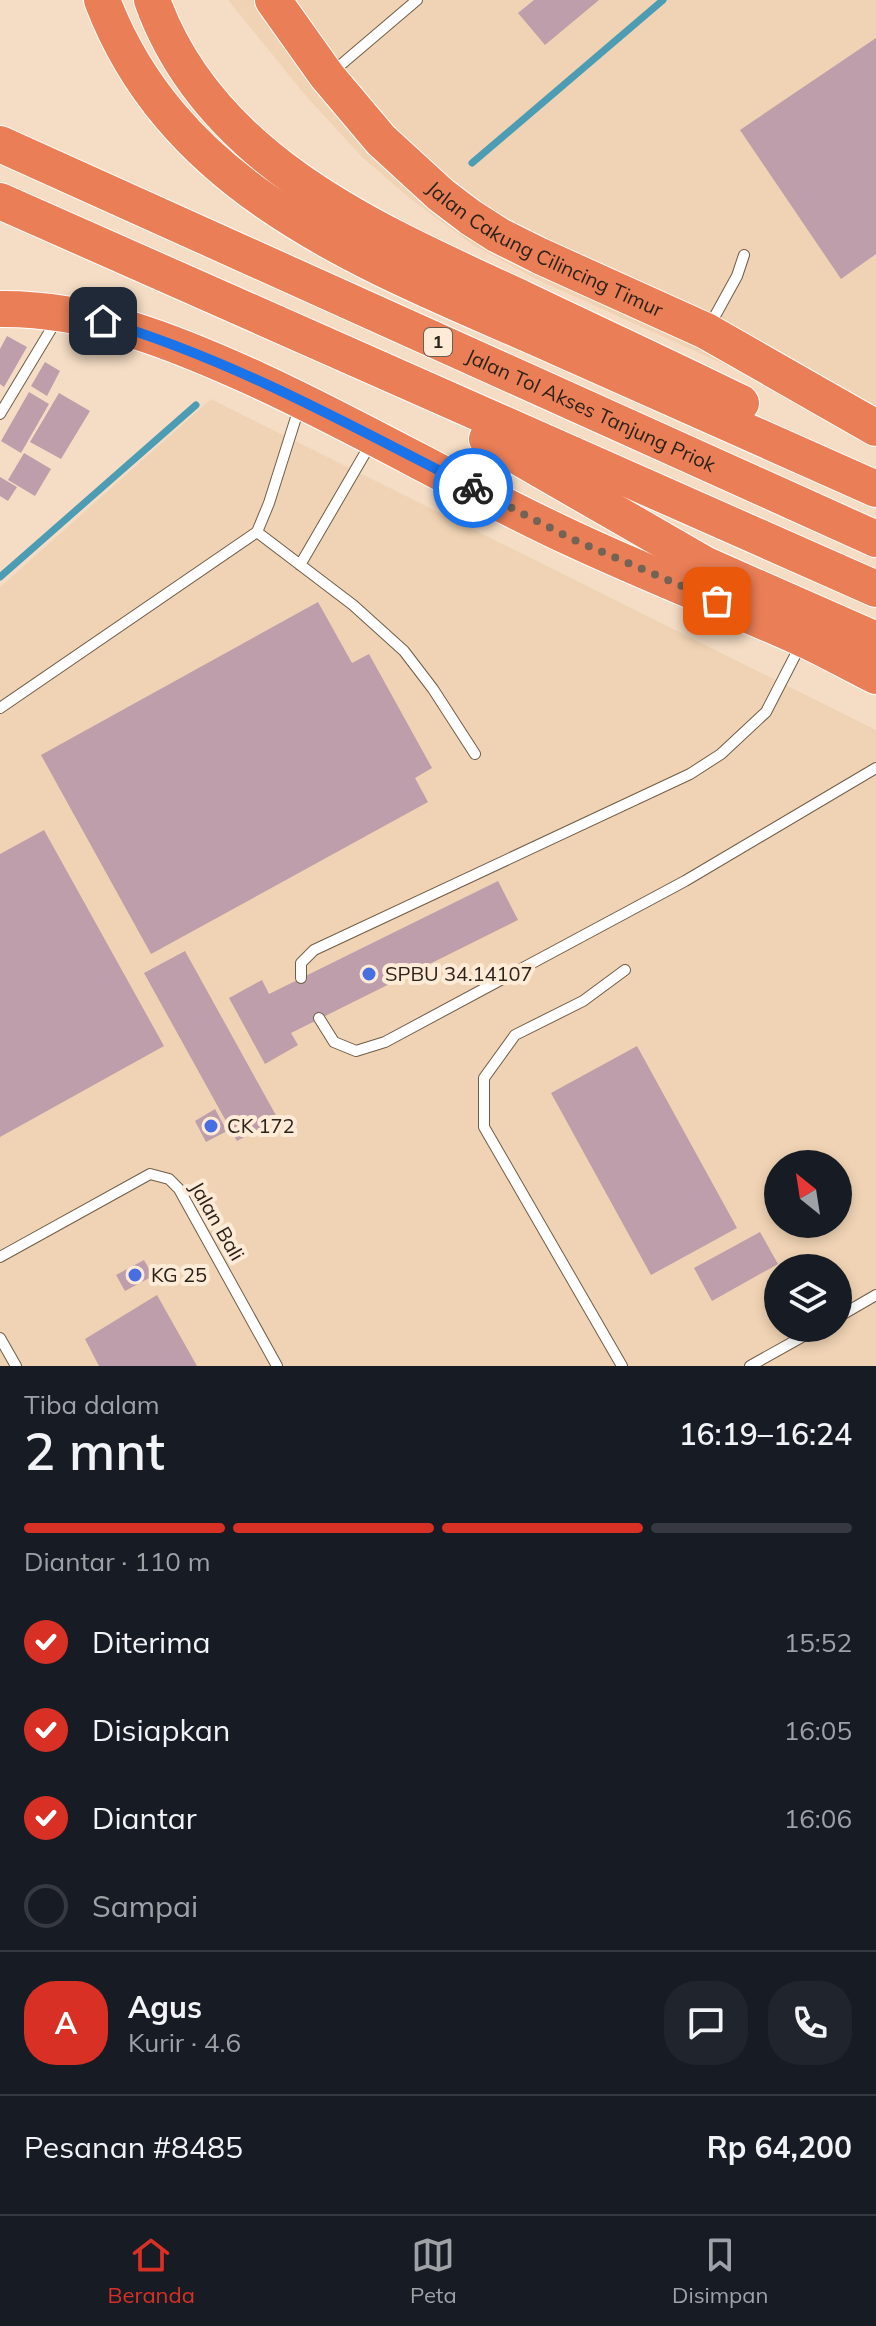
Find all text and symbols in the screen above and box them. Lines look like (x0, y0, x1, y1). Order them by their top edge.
street label: Jalan Cakung Cilincing Timur (422, 175, 668, 322)
pin (69, 287, 137, 355)
icon: home (81, 299, 125, 343)
road number: 1 (424, 328, 452, 356)
street label: Jalan Tol Akses Tanjung Priok (462, 343, 720, 477)
courier (433, 448, 513, 528)
icon: bike (451, 466, 495, 510)
pin (683, 567, 751, 635)
icon: bag (695, 579, 739, 623)
place label: SPBU 34.14107 (385, 961, 532, 986)
marker: SPBU 34.14107 (360, 965, 378, 983)
place label: CK 172 (227, 1113, 295, 1138)
marker: CK 172 (202, 1117, 220, 1135)
north arrow (764, 1150, 852, 1238)
map controls (764, 1150, 852, 1342)
street label: Jalan Bali (185, 1177, 250, 1265)
button: layers (764, 1254, 852, 1342)
place label: KG 25 (151, 1262, 207, 1287)
marker: KG 25 (126, 1266, 144, 1284)
text: Tiba dalam (24, 1388, 160, 1421)
text: 16:19–16:24 (679, 1415, 852, 1453)
text: 2 mnt (24, 1418, 165, 1483)
text: Diantar · 110 m (24, 1545, 211, 1578)
icon: check (24, 1620, 68, 1664)
text: Diterima (92, 1623, 211, 1661)
text: 15:52 (784, 1626, 852, 1659)
icon: check (24, 1708, 68, 1752)
text: Disiapkan (92, 1711, 230, 1749)
text: 16:05 (784, 1714, 852, 1747)
icon: check (24, 1796, 68, 1840)
text: Diantar (92, 1799, 197, 1837)
text: 16:06 (784, 1802, 852, 1835)
text: Sampai (92, 1887, 198, 1925)
button: chat (664, 1981, 748, 2065)
button: phone (768, 1981, 852, 2065)
text: Agus (128, 1988, 202, 2026)
text: A (55, 2004, 77, 2042)
text: Kurir · 4.6 (128, 2026, 241, 2059)
text: Pesanan #8485 (24, 2128, 243, 2166)
text: Rp 64,200 (707, 2128, 852, 2166)
tab: Beranda (108, 2233, 195, 2309)
tab: Peta (410, 2233, 457, 2309)
tab: Disimpan (672, 2233, 768, 2309)

